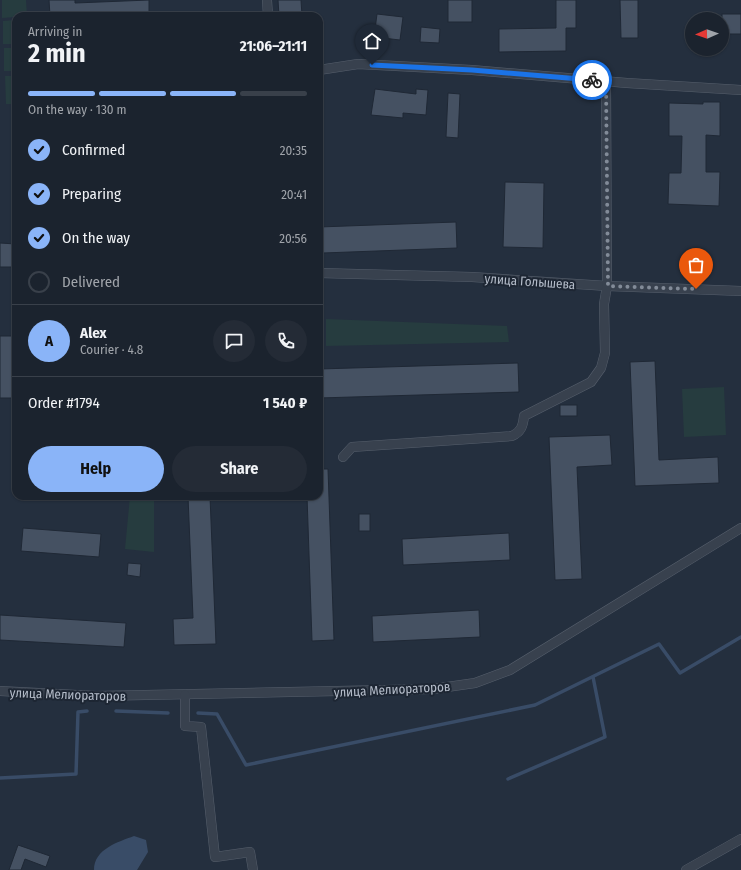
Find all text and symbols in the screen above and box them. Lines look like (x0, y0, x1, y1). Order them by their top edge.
north arrow (685, 12, 729, 56)
map controls (685, 12, 729, 56)
text: Arriving in (28, 24, 82, 39)
pin (355, 24, 389, 65)
icon: home (361, 30, 383, 52)
text: 21:06–21:11 (240, 37, 307, 55)
text: 2 min (28, 38, 86, 69)
courier (572, 60, 612, 100)
icon: bike (581, 69, 603, 91)
text: On the way · 130 m (28, 102, 127, 117)
icon: check (28, 139, 50, 161)
text: Confirmed (62, 141, 125, 159)
text: 20:35 (280, 143, 307, 158)
icon: check (28, 183, 50, 205)
text: Preparing (62, 185, 121, 203)
text: 20:41 (281, 187, 307, 202)
icon: check (28, 227, 50, 249)
text: On the way (62, 229, 130, 247)
text: 20:56 (279, 231, 307, 246)
pin (679, 248, 713, 289)
icon: bag (685, 254, 707, 276)
street label: улица Голышева (484, 271, 576, 292)
text: Delivered (62, 273, 120, 291)
button: chat (213, 320, 255, 362)
button: phone (265, 320, 307, 362)
text: Alex (80, 324, 107, 342)
text: A (45, 332, 53, 350)
text: Courier · 4.8 (80, 342, 143, 357)
text: Order #1794 (28, 394, 100, 412)
text: 1 540 ₽ (263, 394, 307, 412)
button: Help (28, 446, 164, 492)
button: Share (172, 446, 307, 492)
street label: улица Мелиораторов (333, 679, 451, 700)
street label: улица Мелиораторов (9, 685, 127, 704)

